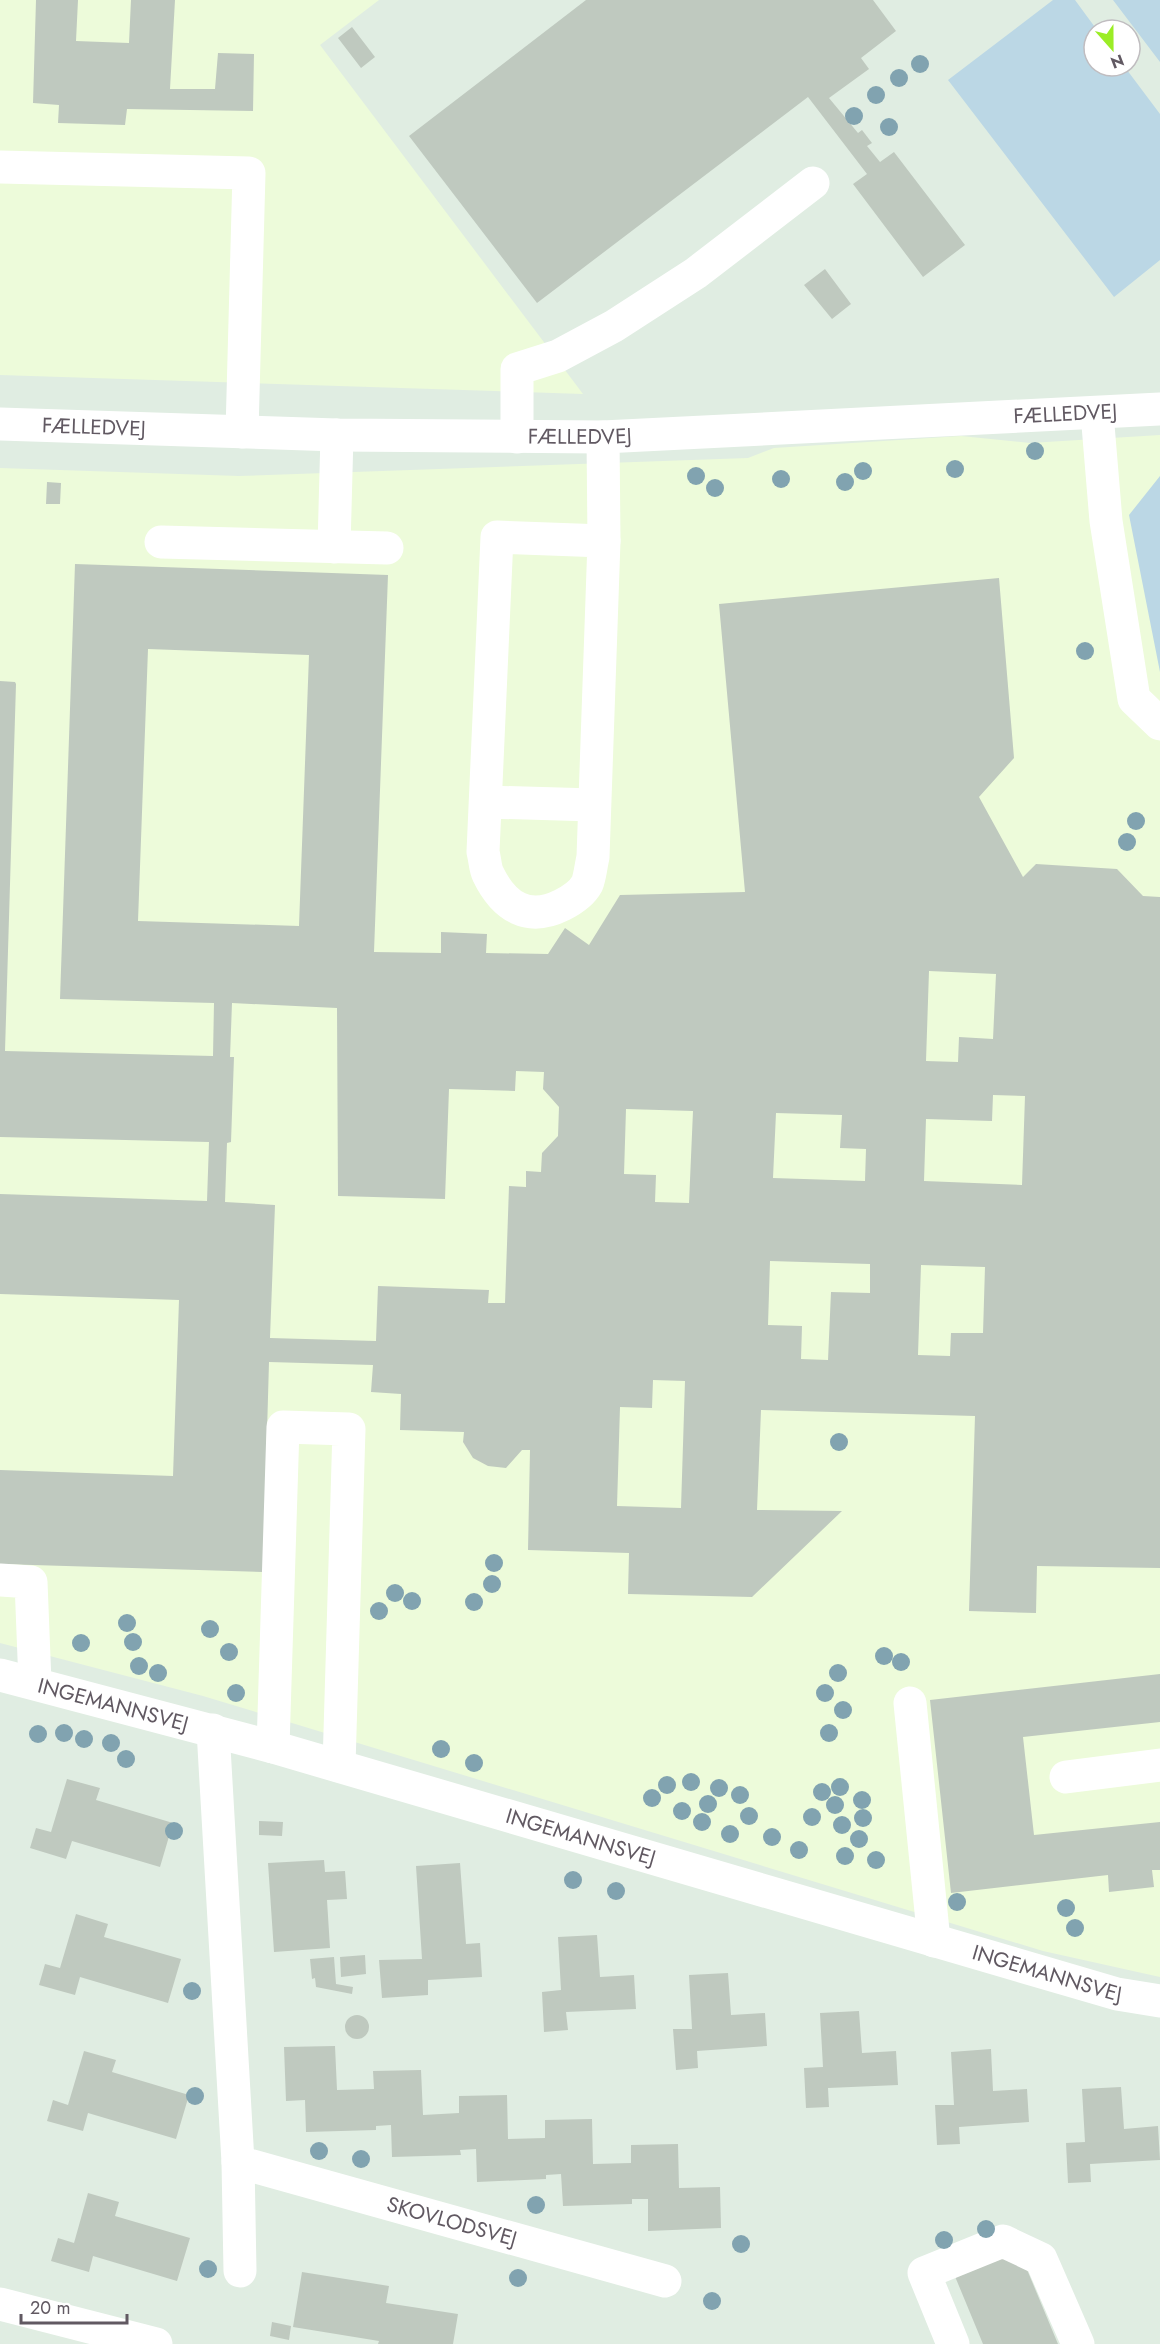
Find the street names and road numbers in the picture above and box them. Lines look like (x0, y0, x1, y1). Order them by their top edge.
street label: FÆLLEDVEJ (1013, 396, 1118, 431)
street label: FÆLLEDVEJ (42, 410, 146, 444)
street label: FÆLLEDVEJ (528, 421, 632, 452)
street label: INGEMANNSVEJ (34, 1671, 192, 1739)
street label: INGEMANNSVEJ (502, 1801, 659, 1873)
street label: INGEMANNSVEJ (969, 1937, 1124, 2010)
street label: SKOVLODSVEJ (383, 2189, 520, 2254)

